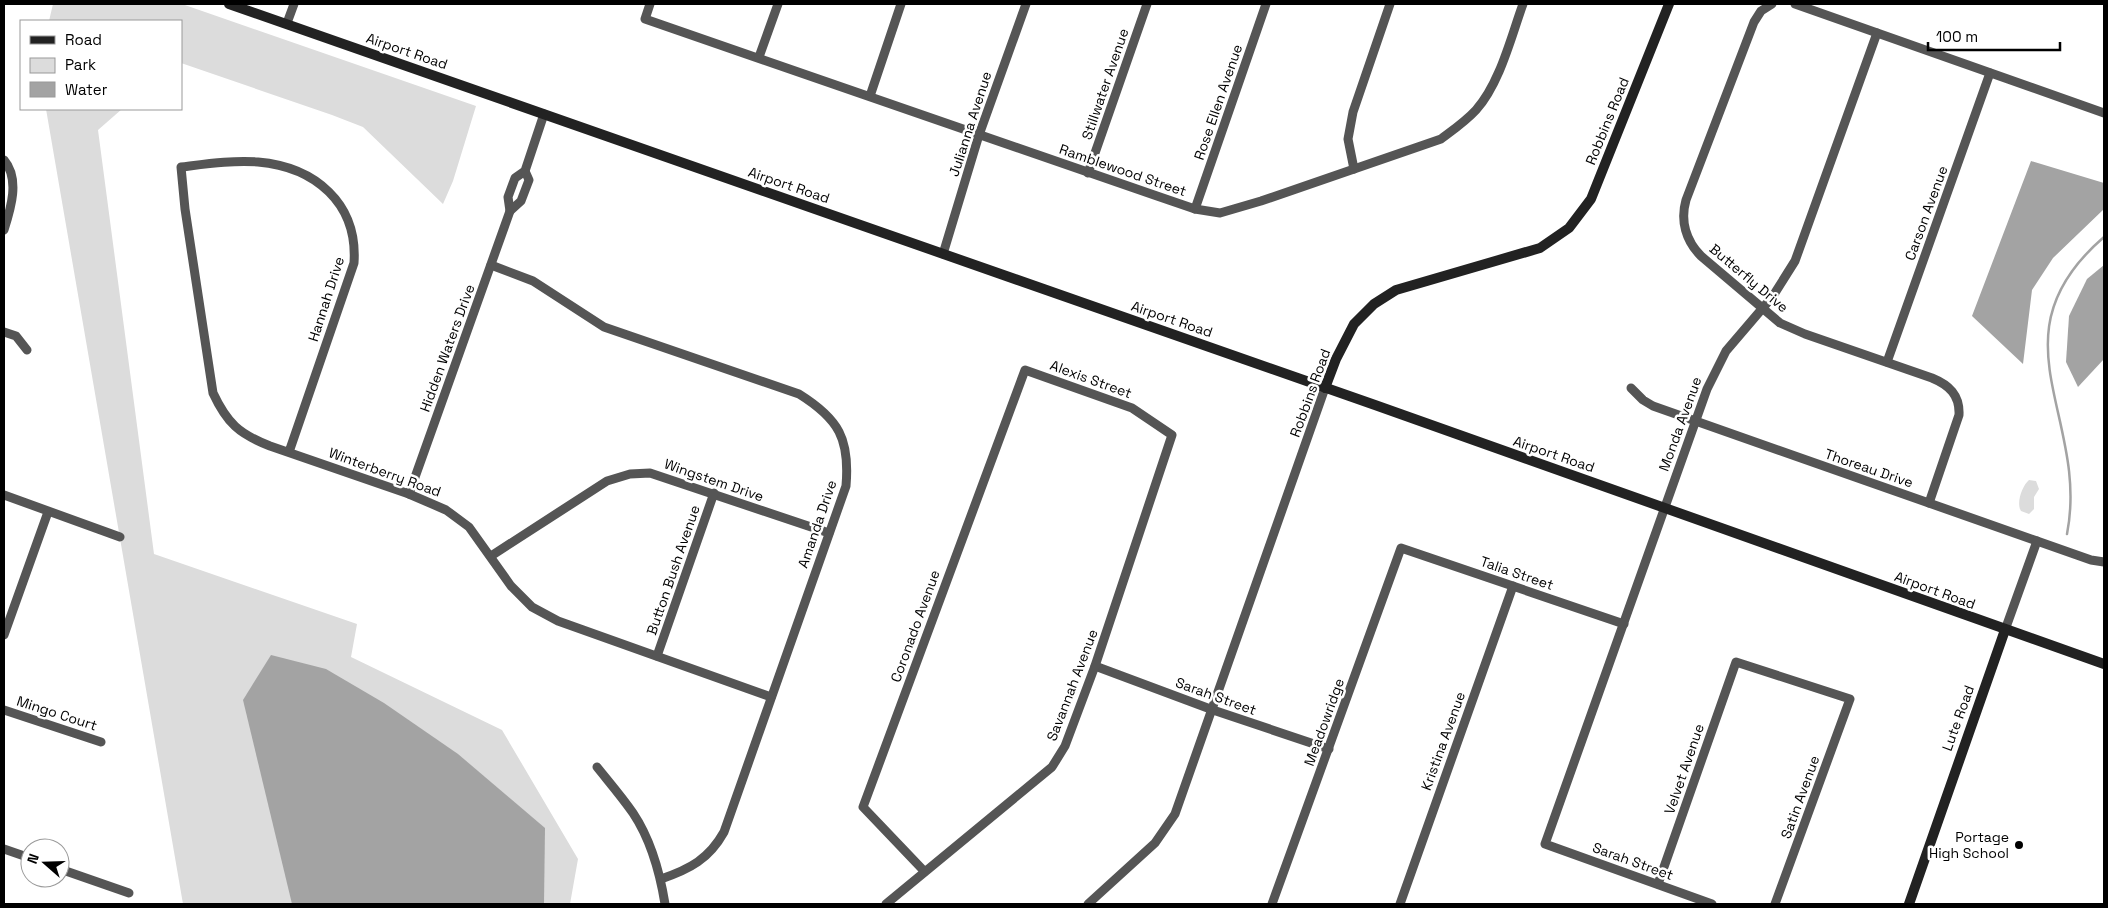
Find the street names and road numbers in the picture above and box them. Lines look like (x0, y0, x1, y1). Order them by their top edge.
street label: Stillwater Avenue (1078, 26, 1132, 142)
street label: Airport Road (364, 29, 450, 73)
street label: Rose Ellen Avenue (1190, 42, 1246, 162)
street label: Julianna Avenue (945, 69, 995, 179)
street label: Robbins Road (1581, 75, 1633, 167)
street label: Ramblewood Street (1057, 140, 1189, 200)
street label: Airport Road (746, 163, 832, 207)
street label: Carson Avenue (1901, 163, 1951, 263)
street label: Butterfly Drive (1706, 240, 1792, 316)
street label: Hannah Drive (304, 254, 348, 344)
street label: Hidden Waters Drive (415, 282, 479, 414)
street label: Airport Road (1129, 297, 1215, 341)
street label: Robbins Road (1286, 346, 1334, 440)
street label: Alexis Street (1048, 356, 1134, 402)
street label: Monda Avenue (1655, 374, 1705, 474)
street label: Airport Road (1511, 432, 1597, 476)
street label: Winterberry Road (326, 443, 444, 501)
street label: Thoreau Drive (1822, 444, 1916, 492)
street label: Wingstem Drive (662, 455, 766, 505)
street label: Amanda Drive (794, 478, 840, 570)
street label: Button Bush Avenue (642, 503, 704, 637)
street label: Talia Street (1478, 552, 1556, 594)
street label: Coronado Avenue (886, 567, 944, 685)
street label: Airport Road (1892, 567, 1978, 613)
street label: Savannah Avenue (1042, 627, 1102, 743)
street label: Sarah Street (1173, 673, 1259, 719)
street label: Meadowridge (1300, 676, 1348, 768)
street label: Lute Road (1938, 683, 1978, 753)
street label: Kristina Avenue (1417, 689, 1469, 793)
street label: Mingo Court (15, 692, 99, 734)
street label: Velvet Avenue (1660, 721, 1708, 817)
street label: Satin Avenue (1777, 753, 1823, 841)
street label: Sarah Street (1590, 838, 1676, 884)

